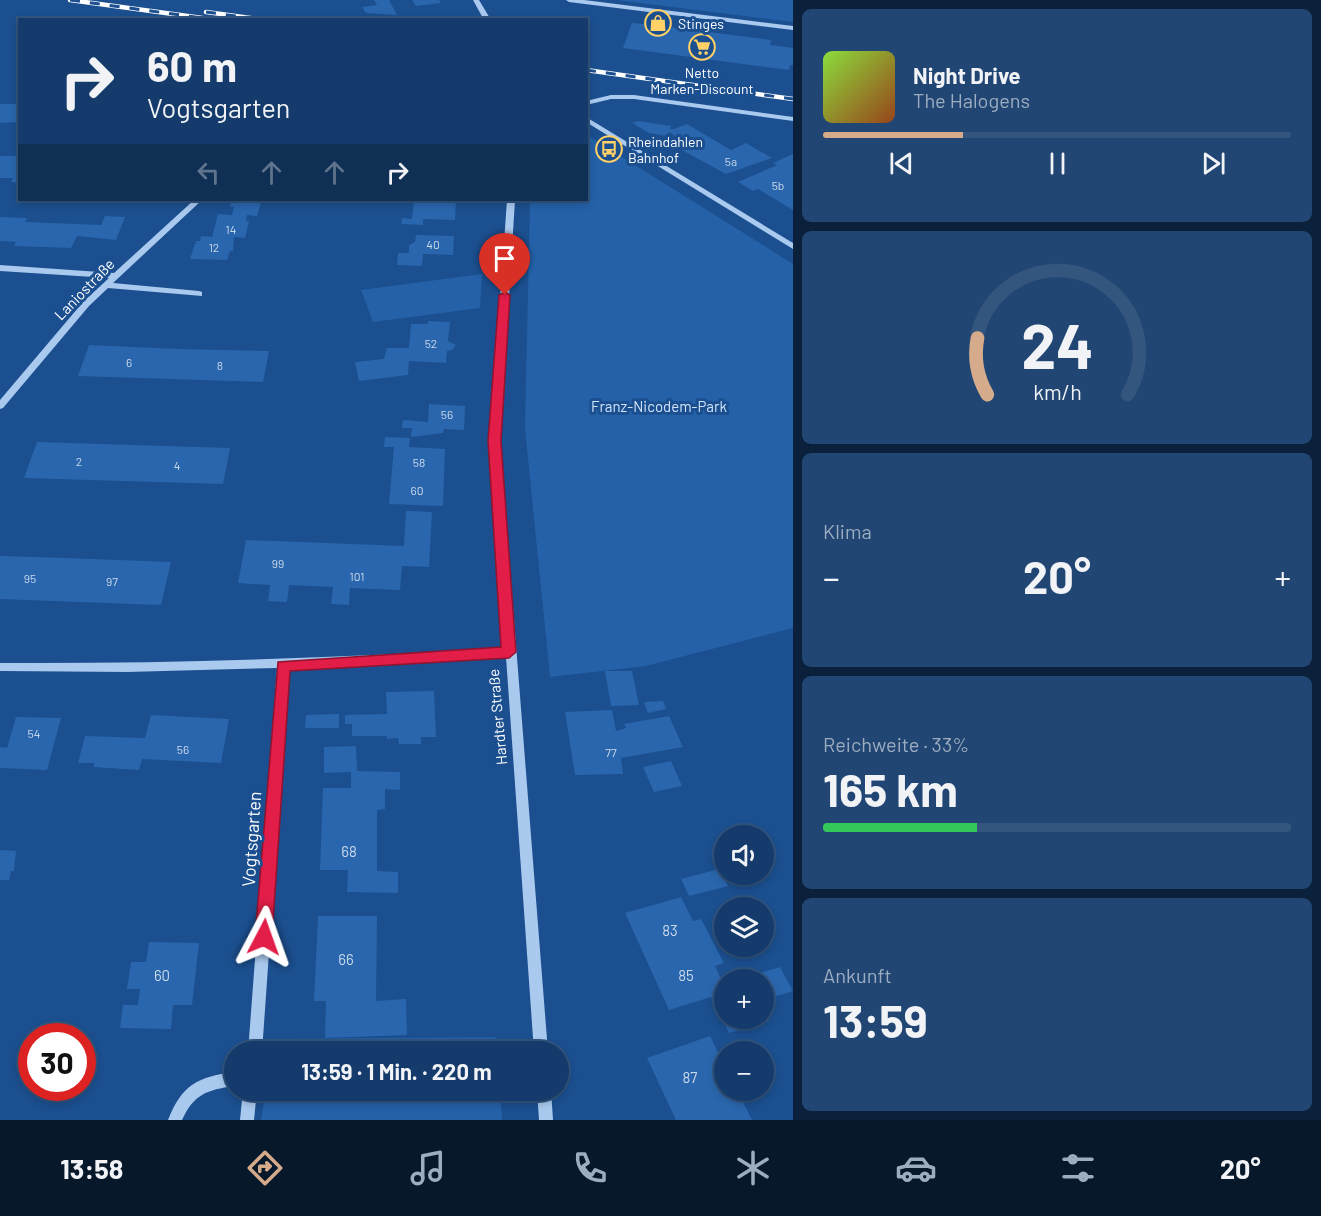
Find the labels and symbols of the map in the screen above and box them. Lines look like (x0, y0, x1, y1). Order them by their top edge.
shop icon: Stinges (643, 8, 673, 38)
place label: Stinges (678, 15, 724, 32)
supermarket icon: Netto Marken-Discount (687, 32, 717, 62)
place label: Netto Marken-Discount (650, 64, 754, 97)
place label: Rheindahlen Bahnhof (628, 133, 703, 166)
bus stop icon: Rheindahlen Bahnhof (594, 134, 624, 164)
house number: 5a (725, 154, 737, 168)
house number: 5b (772, 178, 784, 192)
house number: 14 (226, 222, 236, 236)
pin (479, 233, 530, 295)
house number: 40 (426, 237, 440, 251)
house number: 12 (209, 240, 219, 254)
street label: Laniostraße (50, 255, 118, 323)
house number: 52 (425, 336, 437, 350)
house number: 6 (126, 355, 132, 369)
house number: 8 (217, 358, 223, 372)
park label: Franz-Nicodem-Park (591, 397, 727, 415)
house number: 56 (441, 407, 453, 421)
house number: 2 (76, 454, 82, 468)
house number: 58 (413, 455, 425, 469)
house number: 4 (174, 458, 180, 472)
house number: 60 (411, 483, 423, 497)
house number: 99 (272, 556, 284, 570)
house number: 101 (350, 569, 364, 583)
house number: 95 (24, 571, 36, 585)
house number: 97 (106, 574, 118, 588)
street label: Hardter Straße (484, 668, 510, 766)
house number: 54 (28, 726, 40, 740)
house number: 56 (177, 742, 189, 756)
house number: 77 (605, 745, 617, 759)
street label: Vogtsgarten (237, 791, 265, 887)
house number: 68 (341, 842, 357, 860)
position arrow (232, 905, 296, 969)
house number: 83 (662, 921, 678, 939)
house number: 66 (338, 950, 354, 968)
house number: 60 (154, 966, 170, 984)
house number: 85 (678, 966, 694, 984)
speed limit sign: 30 (18, 1023, 96, 1101)
house number: 87 (683, 1068, 697, 1086)

